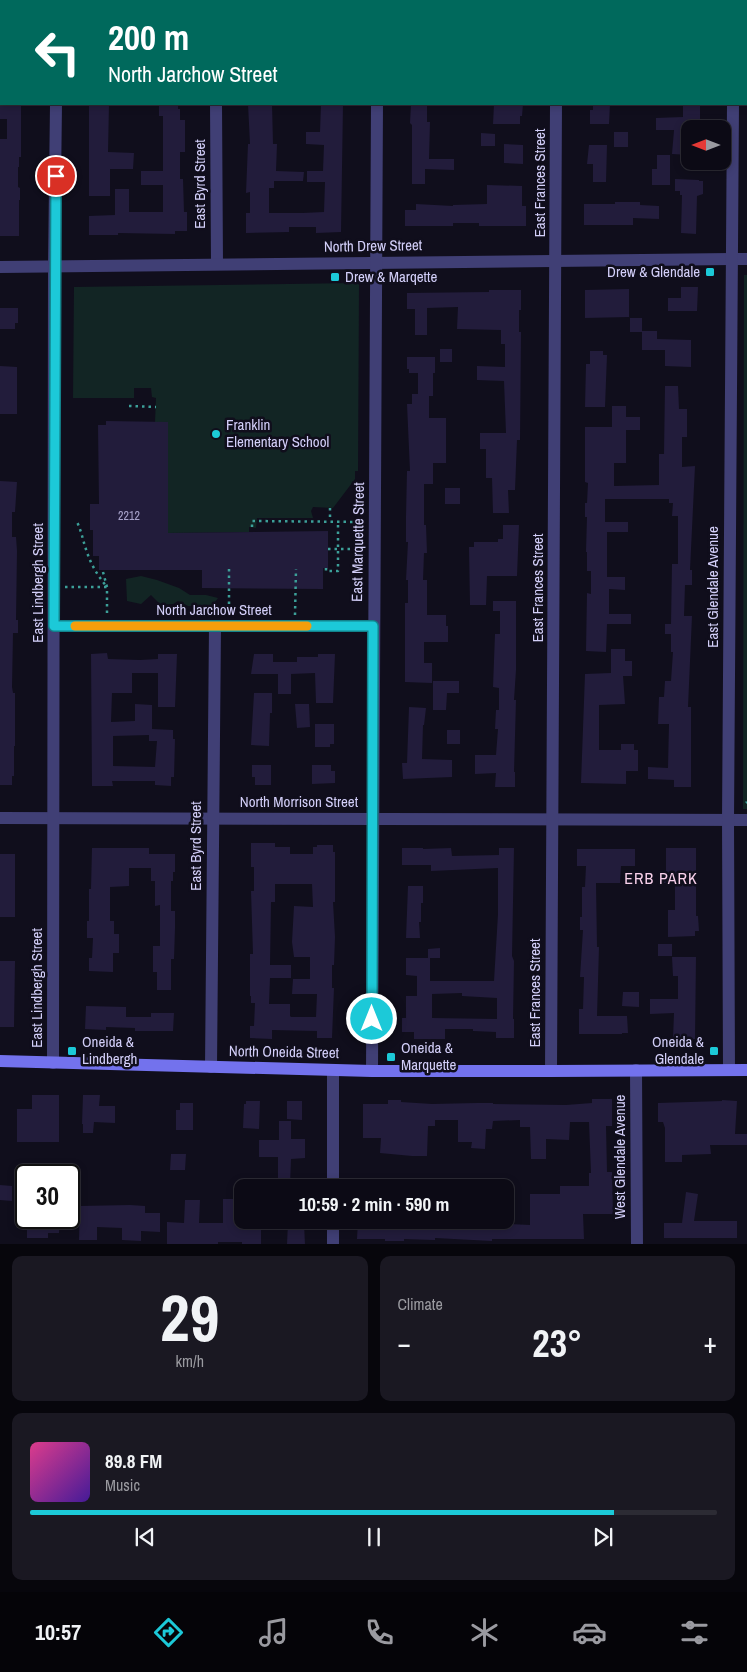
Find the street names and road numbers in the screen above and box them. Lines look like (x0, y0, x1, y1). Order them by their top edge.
street label: East Frances Street (529, 128, 550, 237)
street label: East Byrd Street (189, 139, 210, 229)
street label: North Drew Street (324, 234, 423, 257)
street label: East Marquette Street (346, 481, 369, 602)
street label: East Lindbergh Street (27, 523, 48, 643)
street label: East Glendale Avenue (702, 526, 723, 648)
street label: East Frances Street (527, 533, 548, 642)
street label: North Jarchow Street (156, 599, 272, 620)
street label: North Morrison Street (240, 791, 359, 812)
street label: East Byrd Street (185, 801, 206, 891)
street label: East Lindbergh Street (26, 928, 47, 1048)
street label: East Frances Street (524, 938, 545, 1047)
street label: North Oneida Street (229, 1040, 340, 1063)
street label: West Glendale Avenue (609, 1094, 630, 1219)

